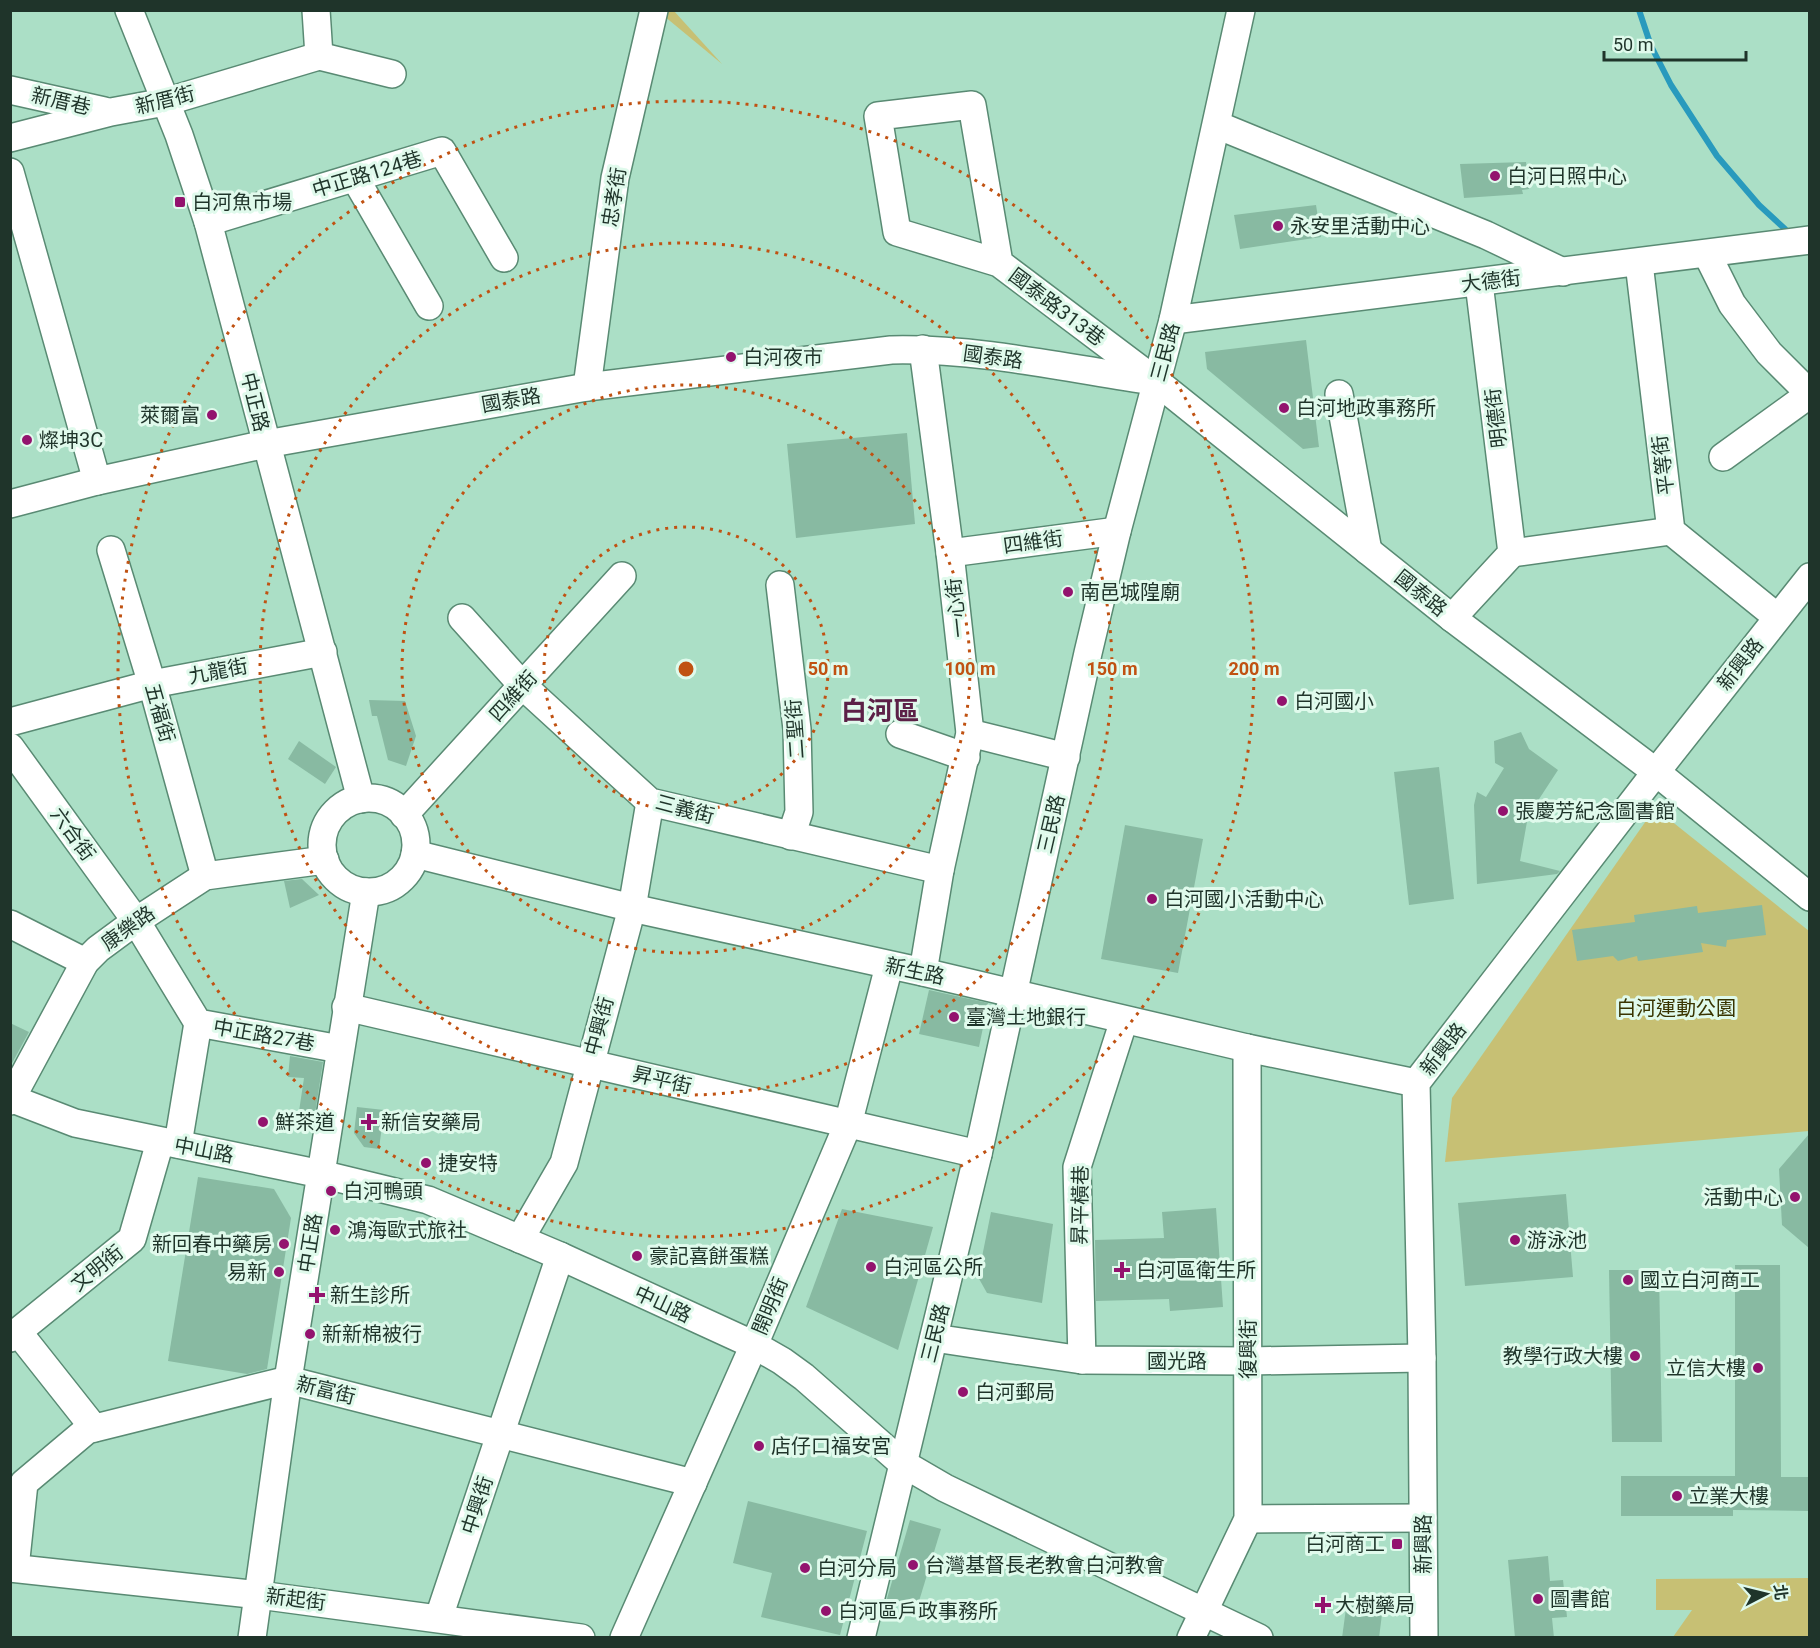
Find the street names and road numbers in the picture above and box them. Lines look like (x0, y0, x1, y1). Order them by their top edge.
street label: 新厝街 (133, 81, 197, 119)
street label: 新厝巷 (29, 83, 93, 119)
street label: 中正路124巷 (309, 146, 425, 202)
street label: 忠孝街 (597, 165, 631, 229)
street label: 國泰路313巷 (1004, 263, 1110, 351)
street label: 大德街 (1460, 265, 1522, 297)
street label: 三民路 (1146, 320, 1184, 384)
street label: 國泰路 (962, 341, 1024, 373)
street label: 中正路 (236, 370, 274, 434)
street label: 國泰路 (479, 383, 543, 417)
street label: 明德街 (1480, 387, 1512, 449)
street label: 平等街 (1647, 434, 1679, 496)
street label: 四維街 (1002, 526, 1064, 558)
street label: 國泰路 (1390, 565, 1452, 621)
street label: 一心街 (941, 577, 971, 639)
street label: 新興路 (1712, 633, 1768, 695)
street label: 九龍街 (186, 653, 250, 689)
street label: 四維街 (484, 666, 542, 726)
street label: 五福街 (140, 681, 180, 745)
street label: 二聖街 (781, 698, 809, 760)
street label: 三義街 (653, 790, 717, 828)
street label: 三民路 (1033, 792, 1069, 856)
street label: 六合街 (46, 803, 100, 865)
street label: 康樂路 (97, 901, 159, 955)
street label: 新生路 (883, 953, 947, 989)
street label: 中興街 (580, 994, 618, 1058)
street label: 中正路27巷 (211, 1014, 317, 1056)
street label: 新興路 (1415, 1018, 1471, 1080)
street label: 昇平街 (630, 1062, 694, 1098)
street label: 中山路 (172, 1132, 236, 1168)
street label: 昇平橫巷 (1067, 1165, 1093, 1245)
street label: 中正路 (293, 1211, 327, 1275)
street label: 文明街 (66, 1240, 128, 1296)
street label: 開明街 (747, 1274, 793, 1338)
street label: 中山路 (631, 1280, 695, 1328)
street label: 三民路 (916, 1301, 954, 1365)
street label: 復興街 (1236, 1319, 1260, 1379)
street label: 國光路 (1147, 1349, 1207, 1373)
street label: 新富街 (294, 1371, 358, 1409)
street label: 中興街 (456, 1473, 498, 1537)
street label: 新興路 (1411, 1514, 1435, 1574)
street label: 新起街 (265, 1583, 327, 1615)

